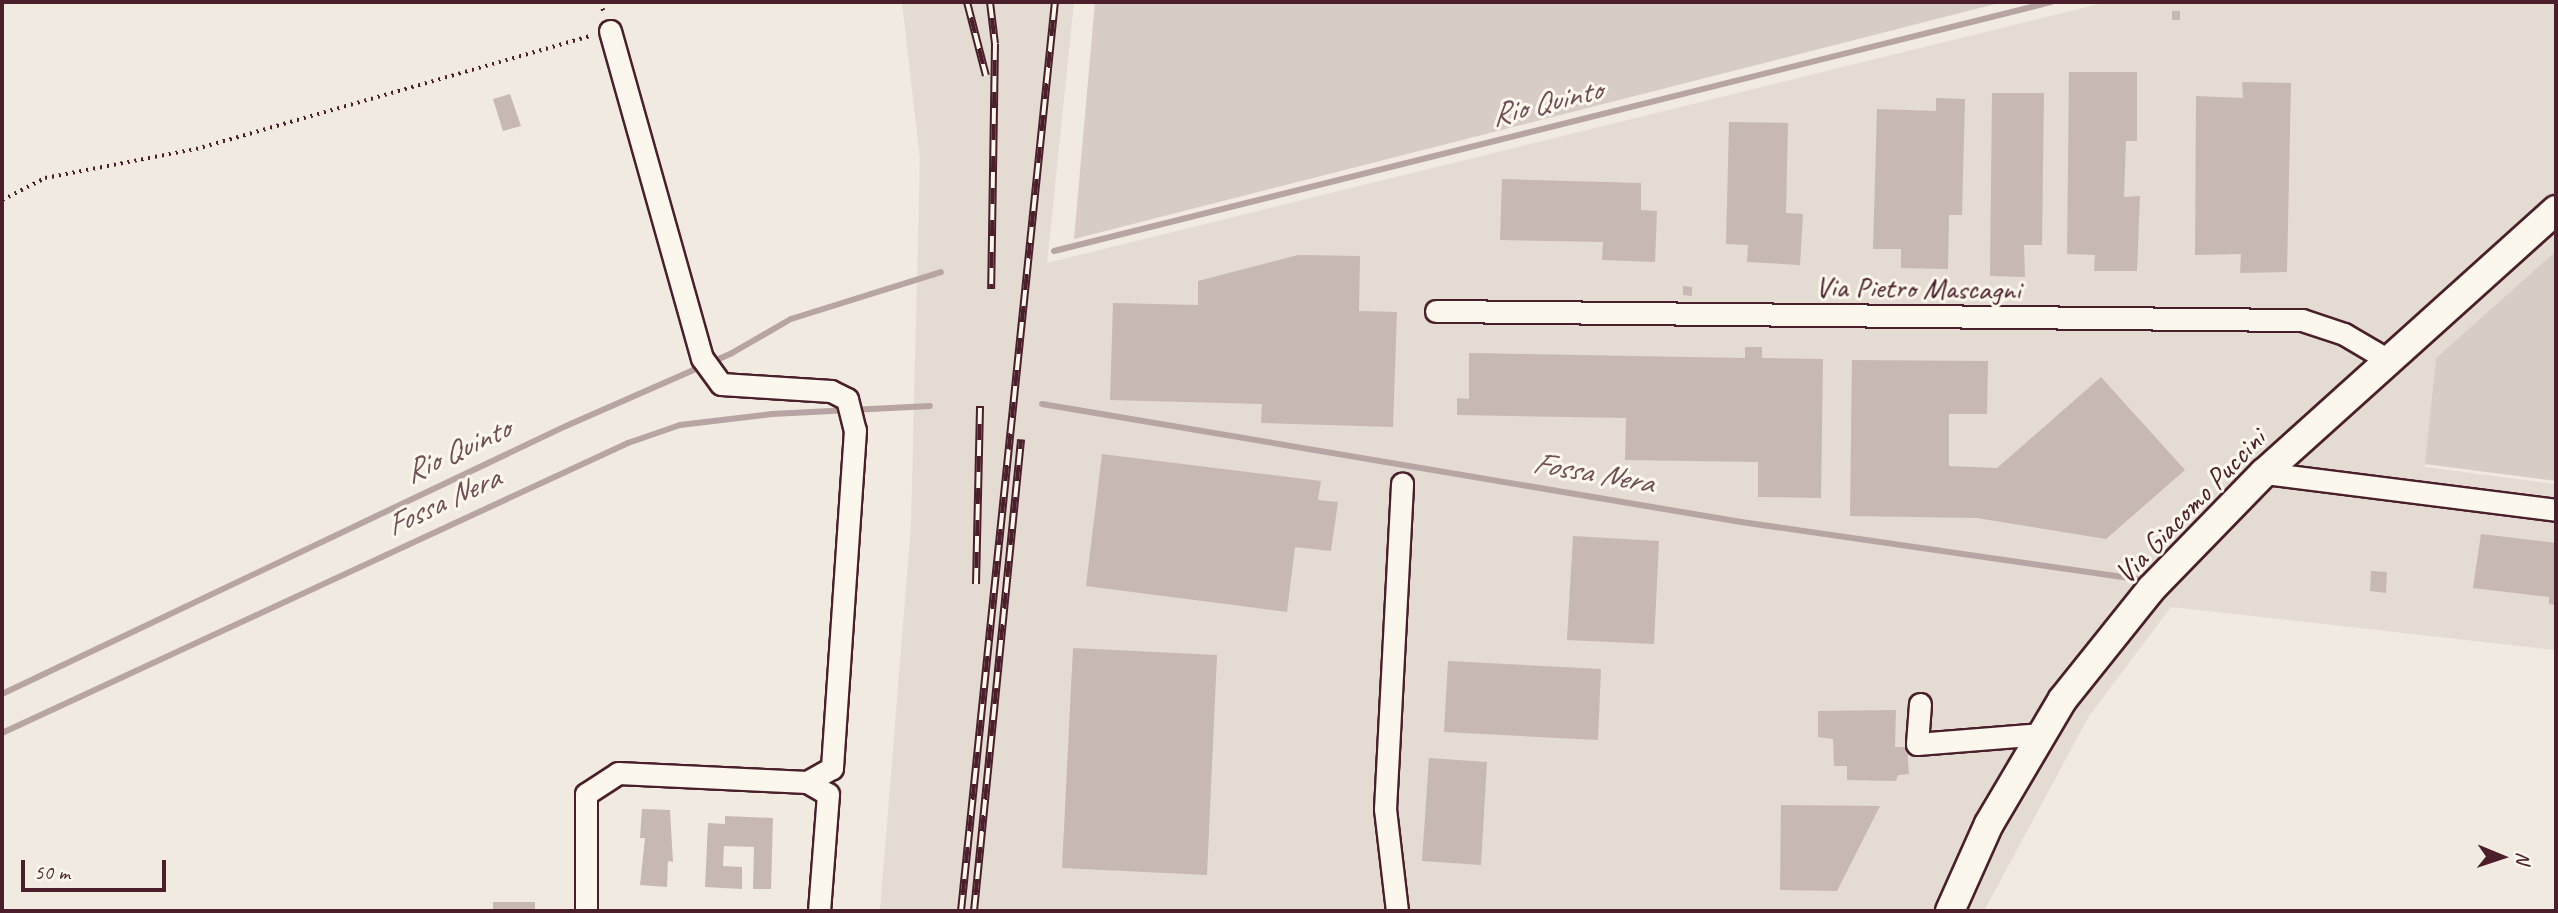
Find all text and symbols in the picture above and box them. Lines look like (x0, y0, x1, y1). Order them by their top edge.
water label: Rio Quinto (1487, 71, 1605, 135)
street label: Via Pietro Mascagni (1815, 268, 2021, 308)
water label: Rio Quinto (398, 410, 516, 492)
street label: Via Giacomo Puccini (2108, 422, 2272, 590)
water label: Fossa Nera (1530, 444, 1656, 502)
water label: Fossa Nera (380, 459, 506, 545)
north arrow (2467, 822, 2537, 892)
scale bar (24, 846, 170, 890)
text: N (2511, 851, 2535, 864)
text: 50 m (34, 859, 70, 885)

